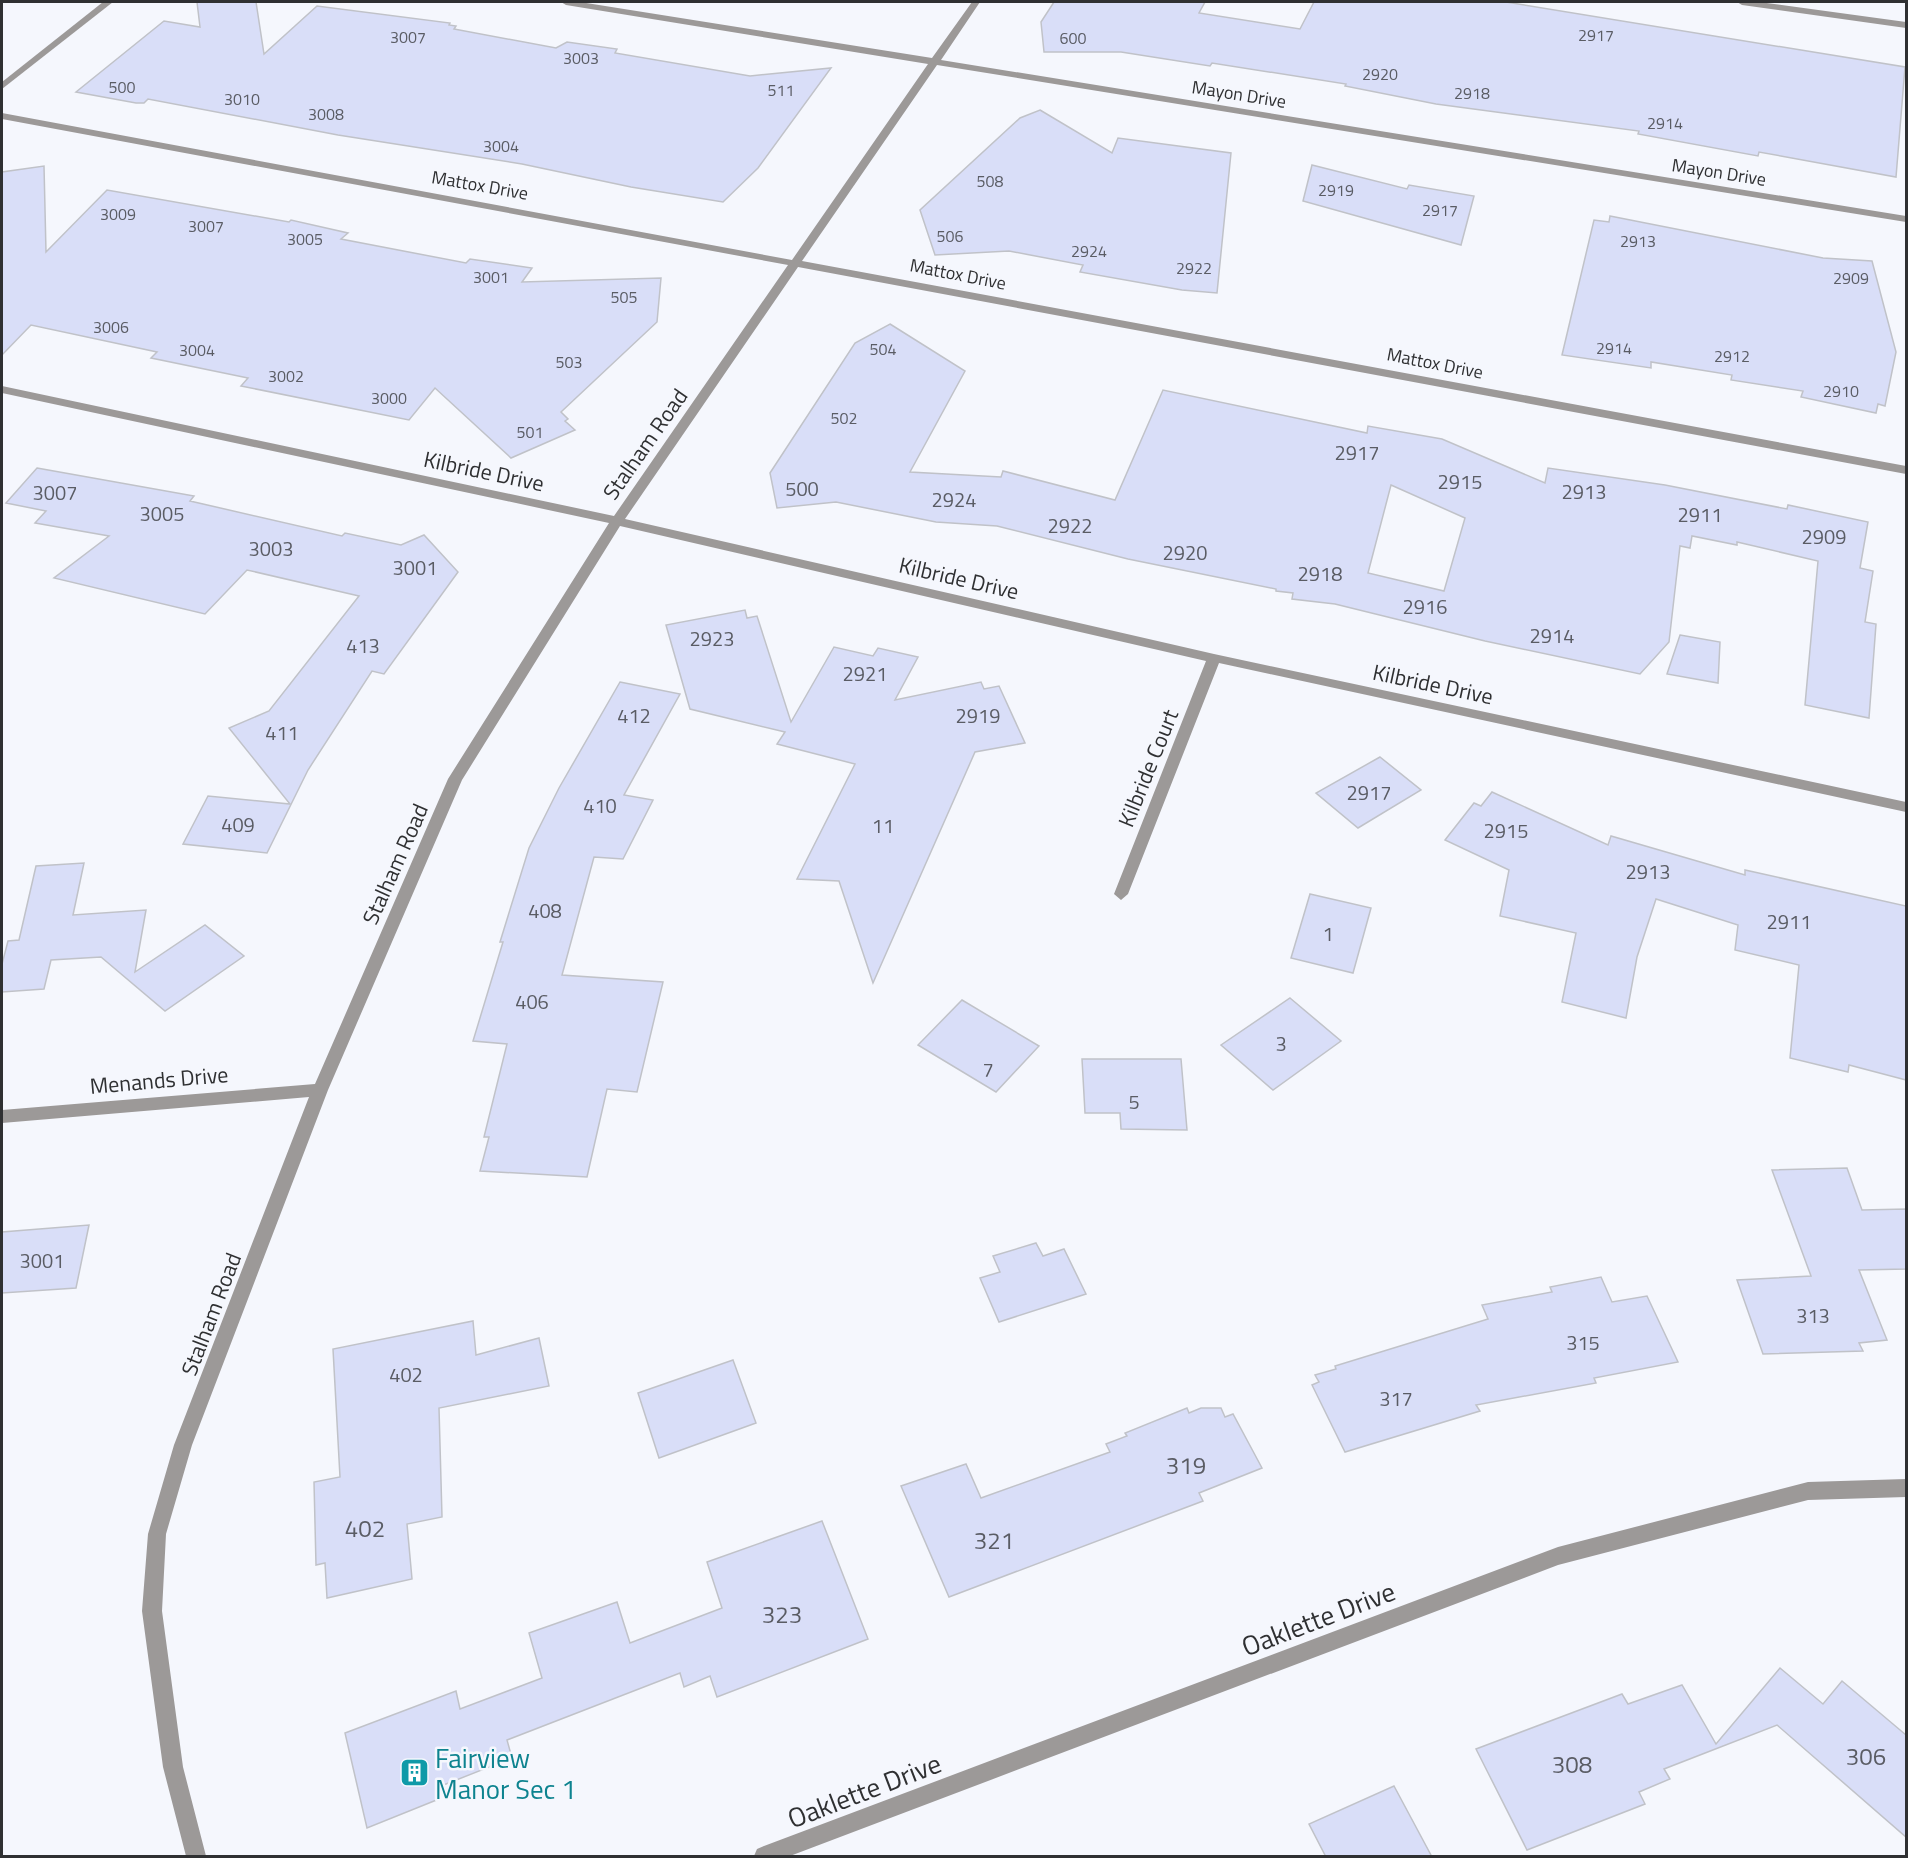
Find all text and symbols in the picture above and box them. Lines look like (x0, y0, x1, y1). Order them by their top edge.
house number: 2917 (1578, 23, 1614, 47)
house number: 3007 (390, 25, 426, 49)
house number: 600 (1060, 26, 1086, 50)
house number: 3003 (563, 46, 599, 70)
house number: 2920 (1362, 62, 1398, 86)
street label: Mayon Drive (1190, 73, 1288, 115)
house number: 500 (109, 75, 135, 99)
house number: 511 (768, 78, 794, 102)
house number: 2918 (1454, 81, 1490, 105)
house number: 3010 (224, 87, 260, 111)
house number: 3008 (308, 102, 344, 126)
house number: 2914 (1647, 111, 1683, 135)
house number: 3004 (483, 134, 519, 158)
street label: Mayon Drive (1670, 151, 1768, 193)
street label: Mattox Drive (430, 163, 530, 207)
house number: 508 (977, 169, 1003, 193)
house number: 2919 (1318, 178, 1354, 202)
house number: 2917 (1422, 198, 1458, 222)
house number: 3009 (100, 202, 136, 226)
house number: 3007 (188, 214, 224, 238)
house number: 506 (937, 224, 963, 248)
house number: 3005 (287, 227, 323, 251)
house number: 2913 (1620, 229, 1656, 253)
house number: 2924 (1071, 239, 1107, 263)
street label: Mattox Drive (908, 251, 1008, 297)
house number: 2922 (1176, 256, 1212, 280)
house number: 3001 (473, 265, 509, 289)
house number: 2909 (1833, 266, 1869, 290)
house number: 505 (611, 285, 637, 309)
house number: 3006 (93, 315, 129, 339)
house number: 2914 (1596, 336, 1632, 360)
house number: 504 (870, 337, 896, 361)
house number: 3004 (179, 338, 215, 362)
street label: Mattox Drive (1385, 340, 1485, 386)
house number: 2912 (1714, 344, 1750, 368)
house number: 503 (556, 350, 582, 374)
house number: 3002 (268, 364, 304, 388)
house number: 2910 (1823, 379, 1859, 403)
street label: Stalham Road (594, 381, 696, 507)
house number: 3000 (371, 386, 407, 410)
house number: 502 (831, 406, 857, 430)
house number: 501 (517, 420, 543, 444)
house number: 2917 (1335, 437, 1379, 468)
street label: Kilbride Drive (421, 442, 547, 500)
house number: 2915 (1438, 466, 1482, 497)
house number: 500 (785, 473, 819, 504)
house number: 2913 (1562, 476, 1606, 507)
house number: 3007 (33, 477, 77, 508)
house number: 2924 (932, 484, 976, 515)
house number: 3005 (140, 498, 184, 529)
house number: 2911 (1678, 499, 1722, 530)
house number: 2922 (1048, 510, 1092, 541)
house number: 2909 (1802, 521, 1846, 552)
house number: 3003 (249, 533, 293, 564)
house number: 2920 (1163, 537, 1207, 568)
street label: Kilbride Drive (896, 548, 1022, 608)
house number: 3001 (393, 552, 437, 583)
house number: 2918 (1298, 558, 1342, 589)
house number: 2916 (1403, 591, 1447, 622)
house number: 2914 (1530, 620, 1574, 651)
house number: 2923 (690, 623, 734, 654)
house number: 413 (346, 630, 380, 661)
street label: Kilbride Drive (1370, 655, 1496, 713)
house number: 2921 (843, 658, 887, 689)
house number: 412 (617, 700, 651, 731)
house number: 2919 (956, 700, 1000, 731)
street label: Kilbride Court (1109, 704, 1187, 832)
house number: 411 (265, 717, 299, 748)
house number: 2917 (1347, 777, 1391, 808)
house number: 410 (583, 790, 617, 821)
street label: Stalham Road (353, 798, 437, 930)
house number: 409 (221, 809, 255, 840)
house number: 11 (872, 810, 894, 841)
house number: 2915 (1484, 815, 1528, 846)
house number: 2913 (1626, 856, 1670, 887)
house number: 408 (528, 895, 562, 926)
house number: 2911 (1767, 906, 1811, 937)
house number: 1 (1322, 918, 1334, 949)
house number: 406 (515, 986, 549, 1017)
house number: 3 (1275, 1028, 1287, 1059)
house number: 7 (982, 1054, 994, 1085)
street label: Menands Drive (88, 1057, 230, 1103)
house number: 5 (1128, 1086, 1140, 1117)
house number: 3001 (20, 1245, 64, 1276)
street label: Stalham Road (172, 1248, 250, 1380)
house number: 313 (1796, 1300, 1830, 1331)
house number: 315 (1566, 1327, 1600, 1358)
house number: 402 (389, 1359, 423, 1390)
house number: 317 (1379, 1383, 1413, 1414)
house number: 319 (1166, 1447, 1206, 1483)
house number: 402 (345, 1510, 385, 1546)
house number: 321 (974, 1522, 1014, 1558)
street label: Oaklette Drive (1235, 1570, 1401, 1666)
house number: 323 (762, 1596, 802, 1632)
place label: Fairview Manor Sec 1 (435, 1737, 576, 1809)
house number: 306 (1846, 1738, 1886, 1774)
street label: Oaklette Drive (781, 1742, 947, 1838)
house number: 308 (1552, 1746, 1592, 1782)
building icon: Fairview Manor Sec 1 (398, 1757, 430, 1789)

